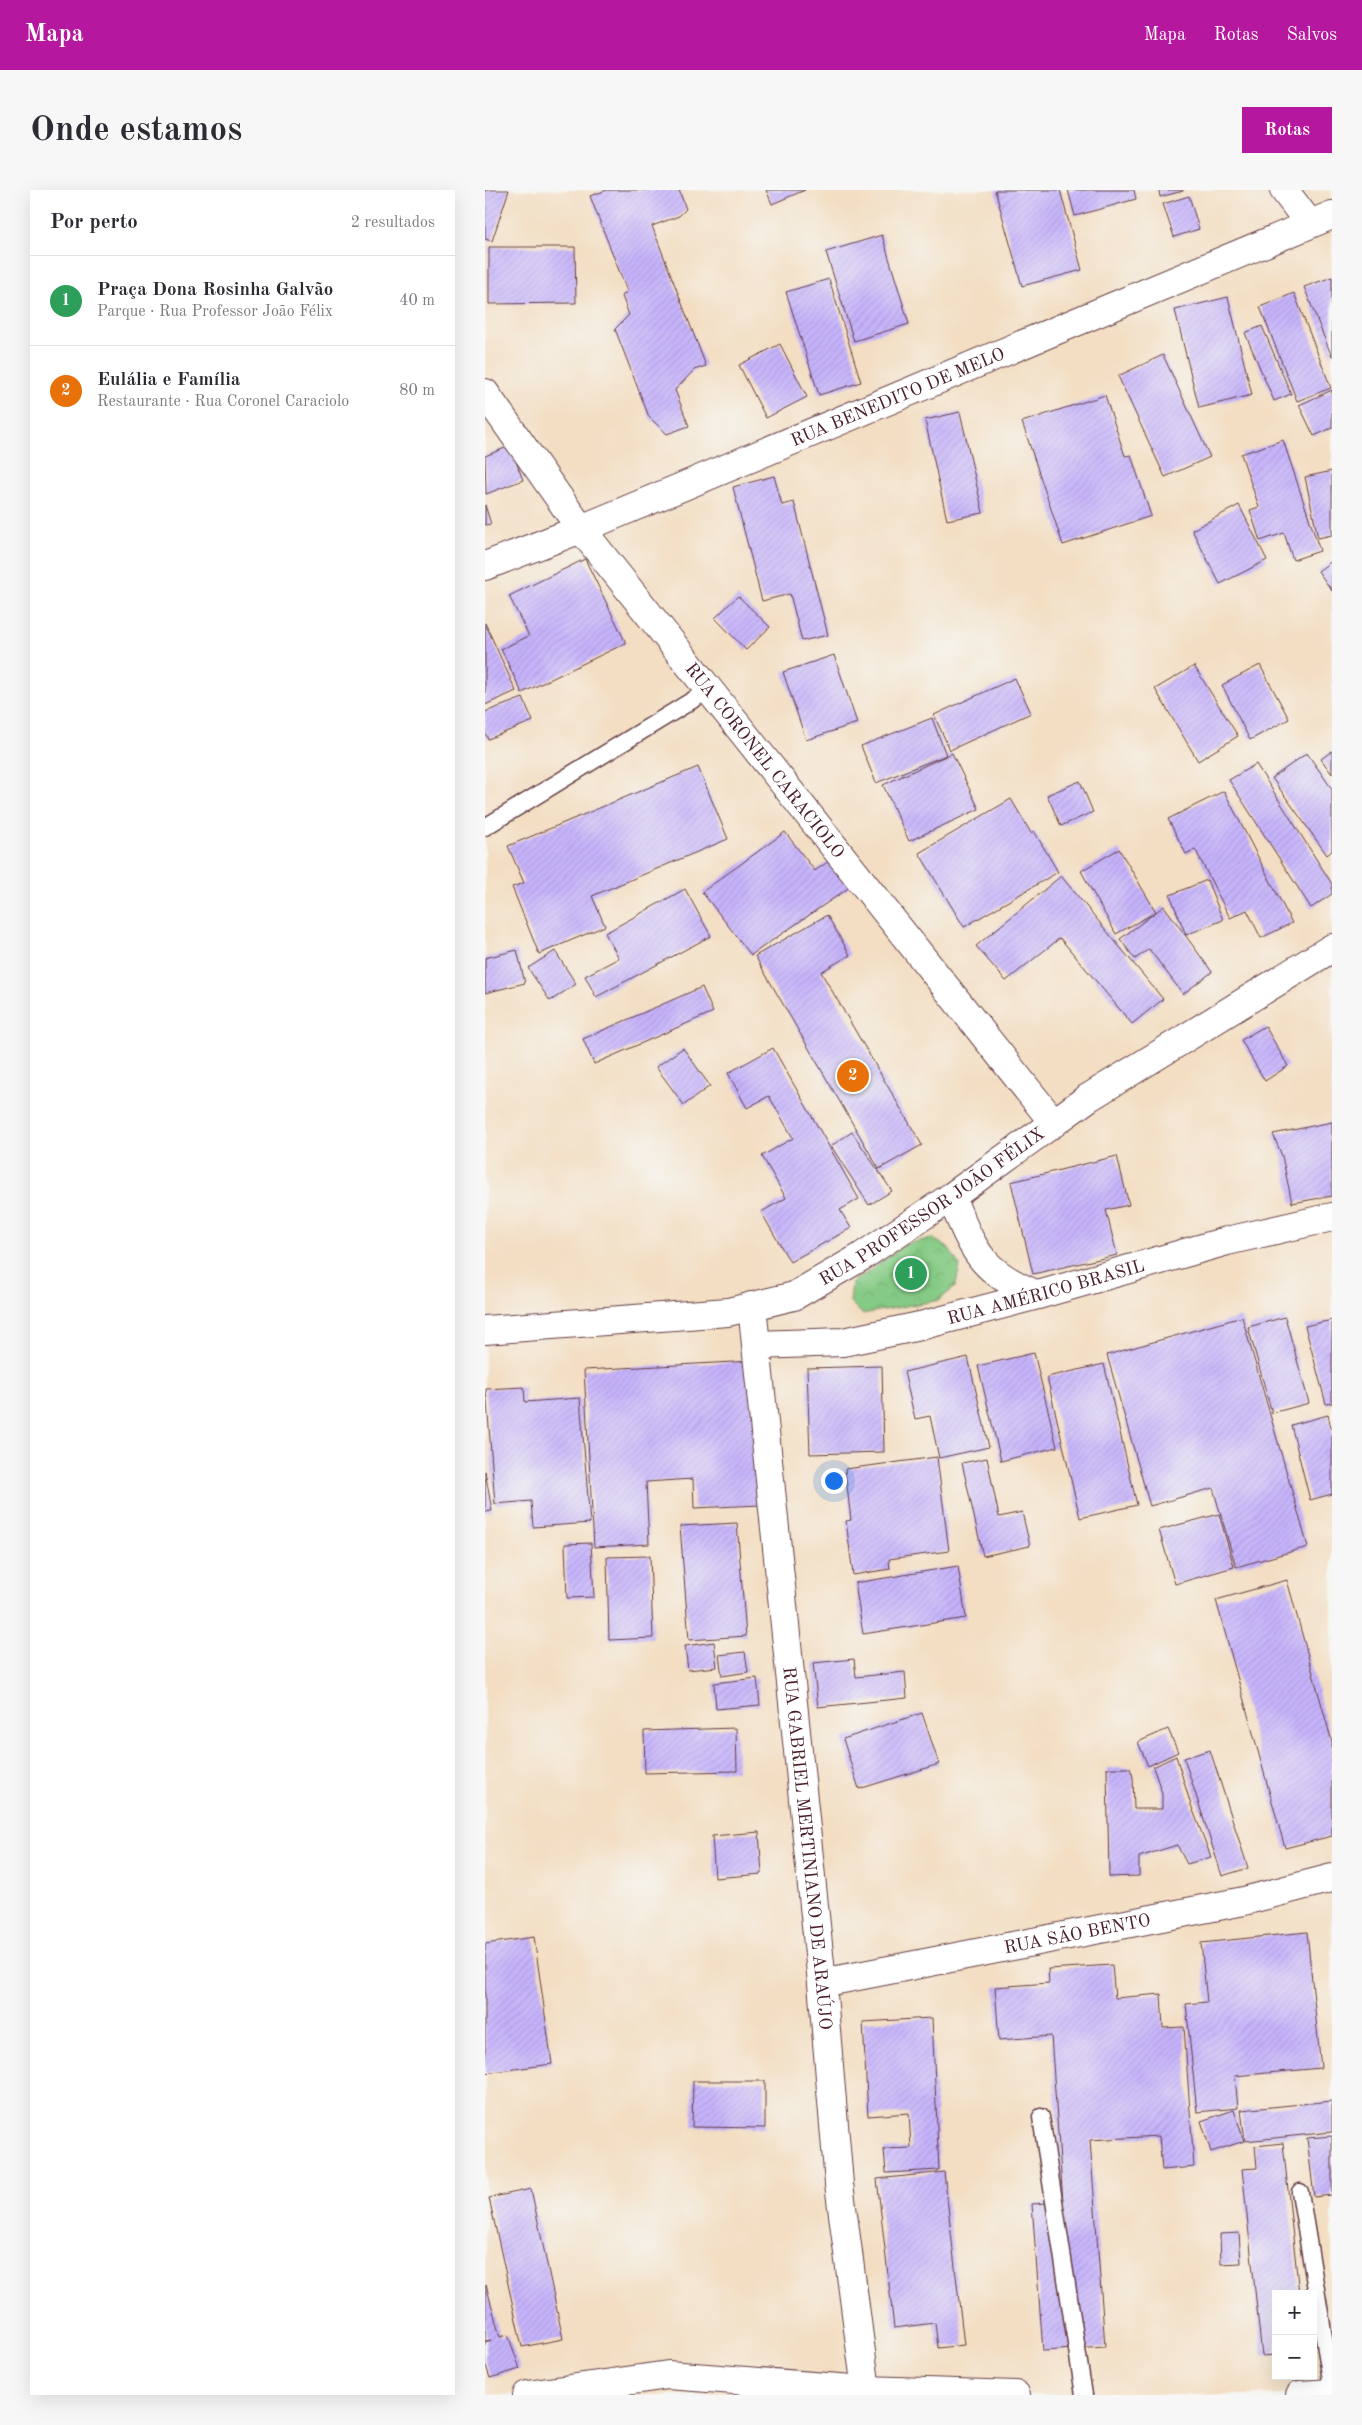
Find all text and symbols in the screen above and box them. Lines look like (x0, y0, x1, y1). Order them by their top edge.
text: Mapa (25, 23, 84, 47)
text: Mapa (1144, 26, 1186, 44)
text: Rotas (1214, 26, 1259, 44)
text: Salvos (1287, 26, 1337, 44)
button: Rotas (1242, 107, 1332, 153)
text: Onde estamos (30, 113, 242, 148)
text: Por perto (50, 212, 138, 233)
text: 2 resultados (351, 215, 435, 231)
text: Praça Dona Rosinha Galvão (97, 281, 333, 300)
text: 1 (61, 293, 71, 309)
text: 40 m (399, 293, 435, 309)
text: Parque · Rua Professor João Félix (97, 304, 333, 320)
street label: RUA BENEDITO DE MELO (788, 345, 1007, 450)
text: Eulália e Família (97, 371, 241, 390)
text: 2 (61, 383, 71, 399)
text: 80 m (399, 383, 435, 399)
text: Restaurante · Rua Coronel Caraciolo (97, 394, 349, 410)
street label: RUA CORONEL CARACIOLO (681, 660, 847, 862)
pin: 2 (837, 1057, 869, 1095)
street label: RUA PROFESSOR JOÃO FÉLIX (816, 1124, 1049, 1289)
pin: 1 (895, 1255, 927, 1293)
street label: RUA AMÉRICO BRASIL (945, 1257, 1147, 1328)
your location (821, 1468, 847, 1494)
street label: RUA GABRIEL MERTINIANO DE ARAÚJO (779, 1666, 837, 2031)
street label: RUA SÃO BENTO (1003, 1911, 1152, 1957)
map controls (1272, 2290, 1317, 2380)
button: + (1272, 2290, 1317, 2335)
button: − (1272, 2335, 1317, 2380)

